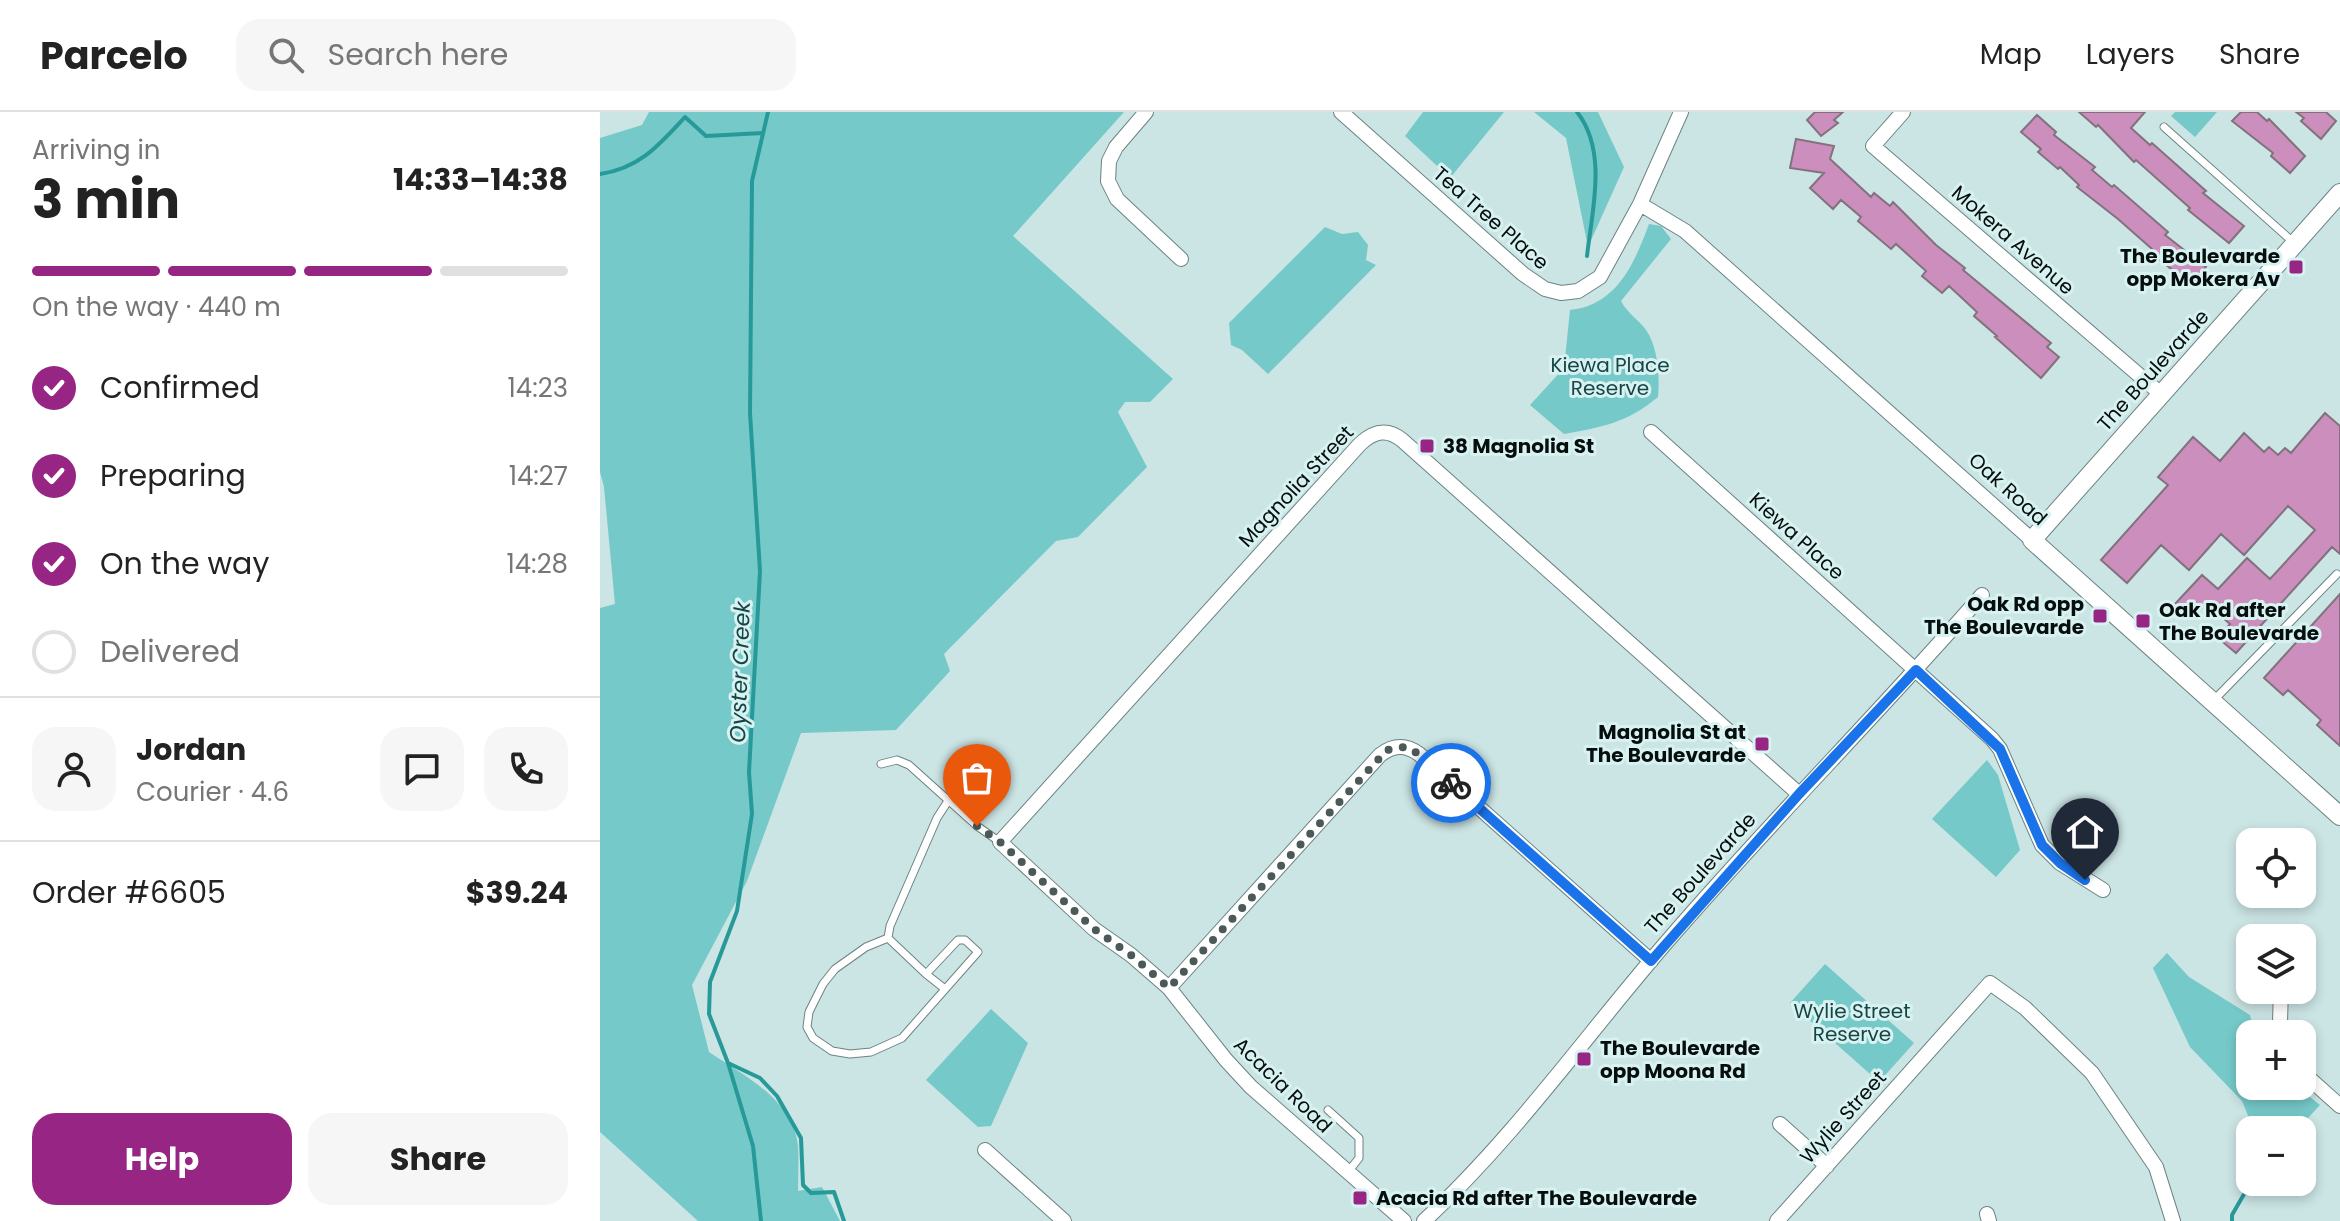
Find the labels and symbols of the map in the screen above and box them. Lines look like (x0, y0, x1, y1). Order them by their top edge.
street label: Tea Tree Place (1427, 160, 1555, 276)
street label: Mokera Avenue (1946, 179, 2080, 301)
place label: The Boulevarde opp Mokera Av (2120, 242, 2280, 293)
marker: The Boulevarde opp Mokera Av (2287, 258, 2305, 276)
street label: The Boulevarde (2091, 303, 2215, 437)
park label: Kiewa Place Reserve (1550, 351, 1670, 402)
street label: Magnolia Street (1232, 419, 1360, 553)
place label: 38 Magnolia St (1443, 432, 1594, 460)
marker: 38 Magnolia St (1418, 437, 1436, 455)
street label: Oak Road (1963, 446, 2053, 532)
street label: Kiewa Place (1743, 486, 1851, 586)
place label: Oak Rd opp The Boulevarde (1924, 590, 2084, 641)
place label: Oak Rd after The Boulevarde (2159, 596, 2319, 647)
water label: Oyster Creek (722, 599, 758, 743)
marker: Oak Rd opp The Boulevarde (2091, 607, 2109, 625)
marker: Oak Rd after The Boulevarde (2134, 612, 2152, 630)
place label: Magnolia St at The Boulevarde (1586, 718, 1746, 769)
marker: Magnolia St at The Boulevarde (1753, 735, 1771, 753)
courier (1411, 743, 1491, 823)
pin (943, 744, 1011, 826)
pin (2051, 798, 2119, 880)
street label: The Boulevarde (1638, 806, 1762, 940)
park label: Wylie Street Reserve (1794, 997, 1910, 1048)
street label: Acacia Road (1228, 1031, 1338, 1139)
place label: The Boulevarde opp Moona Rd (1600, 1034, 1760, 1085)
marker: The Boulevarde opp Moona Rd (1575, 1050, 1593, 1068)
street label: Wylie Street (1793, 1064, 1893, 1170)
place label: Acacia Rd after The Boulevarde (1376, 1184, 1697, 1212)
marker: Acacia Rd after The Boulevarde (1351, 1189, 1369, 1207)

